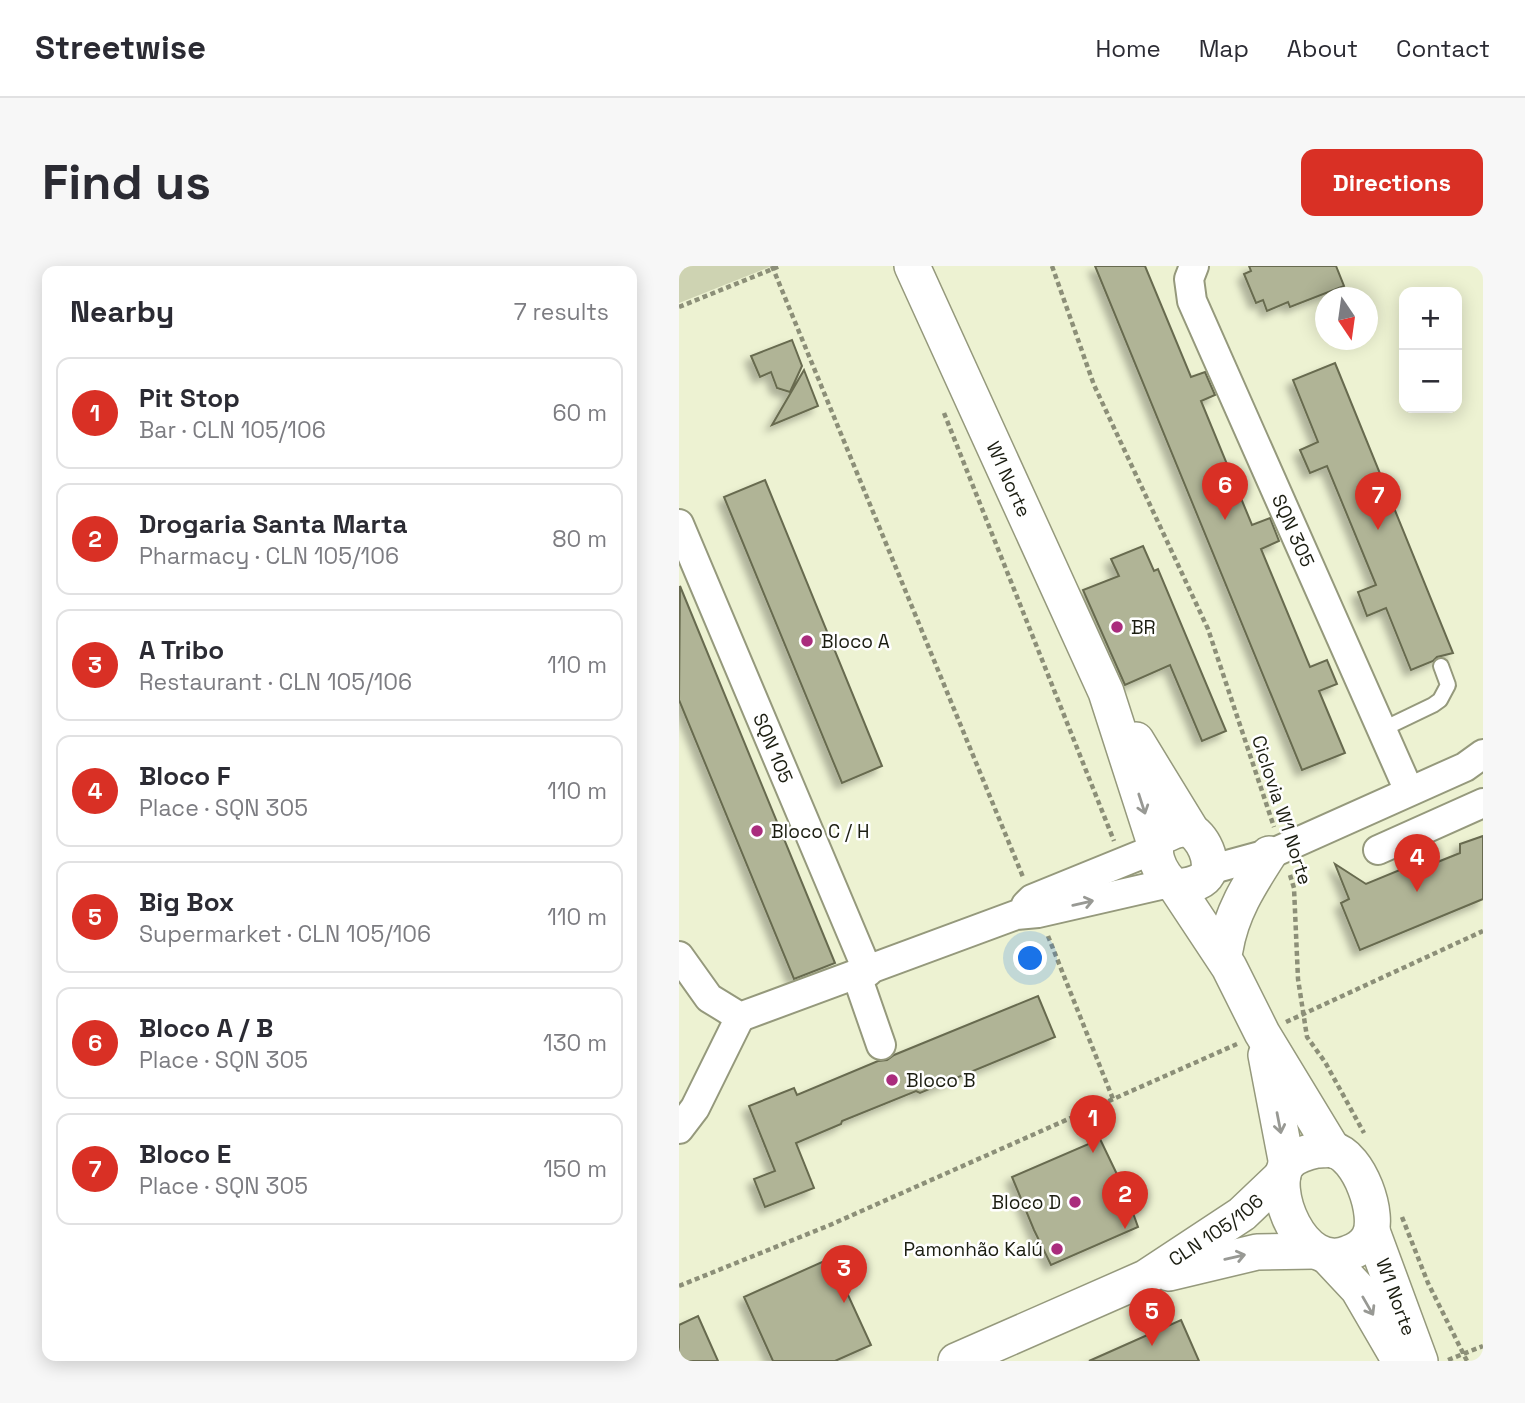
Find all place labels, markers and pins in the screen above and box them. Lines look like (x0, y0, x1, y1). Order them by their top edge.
pin: 6 (1202, 462, 1248, 520)
pin: 7 (1355, 472, 1401, 530)
place label: BR (1131, 615, 1156, 640)
marker: BR (1109, 619, 1125, 635)
place label: Bloco A (821, 629, 890, 654)
marker: Bloco A (799, 633, 815, 649)
place label: Bloco C / H (771, 819, 869, 844)
marker: Bloco C / H (749, 823, 765, 839)
pin: 4 (1394, 834, 1440, 892)
place label: Bloco B (906, 1068, 976, 1093)
marker: Bloco B (884, 1072, 900, 1088)
pin: 1 (1070, 1095, 1116, 1153)
pin: 2 (1102, 1171, 1148, 1229)
place label: Bloco D (991, 1190, 1061, 1215)
marker: Bloco D (1067, 1194, 1083, 1210)
place label: Pamonhão Kalú (903, 1237, 1043, 1262)
marker: Pamonhão Kalú (1049, 1241, 1065, 1257)
pin: 3 (821, 1245, 867, 1303)
pin: 5 (1129, 1288, 1175, 1346)

